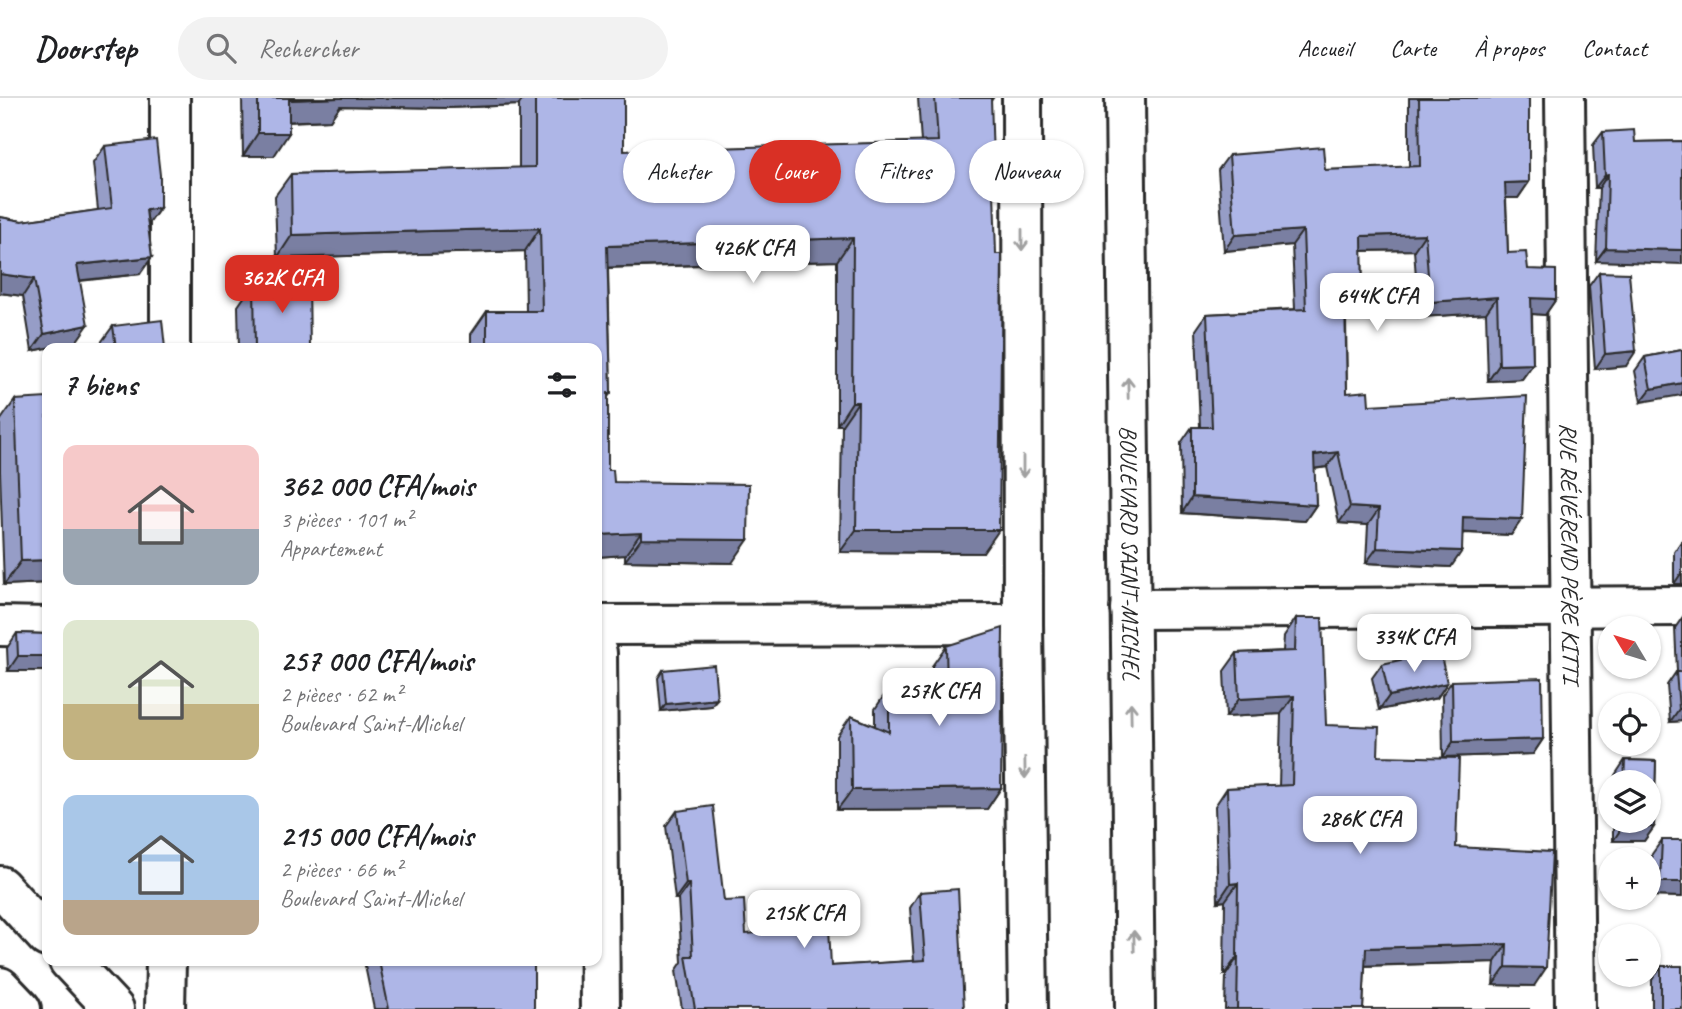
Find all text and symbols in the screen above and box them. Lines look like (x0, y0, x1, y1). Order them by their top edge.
search box (178, 17, 668, 80)
text: Doorstep (35, 27, 136, 69)
icon: search (202, 29, 240, 67)
text: Rechercher (258, 32, 358, 65)
text: Accueil (1298, 33, 1352, 63)
text: Carte (1390, 33, 1436, 63)
text: À propos (1474, 33, 1544, 63)
text: Contact (1582, 33, 1647, 63)
chip: Acheter (623, 140, 735, 203)
chip: Louer (749, 140, 841, 203)
chip: Filtres (855, 140, 955, 203)
chip: Nouveau (969, 140, 1084, 203)
pin: 426K CFA (681, 226, 825, 285)
one-way arrow (1015, 228, 1029, 251)
text: 426K CFA (712, 233, 794, 262)
pin: 362K CFA (210, 256, 354, 315)
text: 362K CFA (241, 263, 323, 292)
pin: 644K CFA (1305, 274, 1449, 333)
text: 644K CFA (1336, 281, 1418, 310)
text: 7 biens (63, 366, 137, 404)
icon: filters (543, 366, 581, 404)
one-way arrow (1121, 377, 1135, 400)
street label: RUE RÉVÉREND PÈRE KITTI (1554, 423, 1586, 687)
street label: BOULEVARD SAINT-MICHEL (1114, 426, 1146, 681)
one-way arrow (1016, 455, 1030, 478)
text: 362 000 CFA/mois (280, 467, 474, 505)
icon: home (119, 473, 203, 557)
text: 3 pièces · 101 m² (280, 505, 412, 534)
text: Appartement (280, 534, 382, 563)
pin: 334K CFA (1342, 614, 1486, 674)
north arrow (1598, 616, 1661, 679)
map controls (1598, 616, 1661, 987)
text: 334K CFA (1373, 622, 1455, 651)
text: 257 000 CFA/mois (280, 642, 473, 680)
icon: home (119, 648, 203, 732)
pin: 257K CFA (867, 668, 1011, 728)
text: 257K CFA (898, 676, 980, 705)
text: 2 pièces · 62 m² (280, 680, 402, 709)
button: locate (1598, 693, 1661, 756)
one-way arrow (1124, 702, 1138, 725)
text: Boulevard Saint-Michel (280, 709, 462, 738)
one-way arrow (1018, 756, 1032, 779)
button: layers (1598, 770, 1661, 833)
pin: 286K CFA (1288, 796, 1432, 856)
text: 286K CFA (1319, 804, 1401, 833)
text: 215 000 CFA/mois (280, 817, 473, 855)
icon: home (119, 823, 203, 907)
button: + (1598, 847, 1661, 910)
text: 2 pièces · 66 m² (280, 855, 402, 884)
text: Boulevard Saint-Michel (280, 884, 462, 913)
pin: 215K CFA (732, 890, 876, 950)
text: 215K CFA (763, 898, 845, 927)
button: − (1598, 924, 1661, 987)
one-way arrow (1127, 930, 1141, 953)

